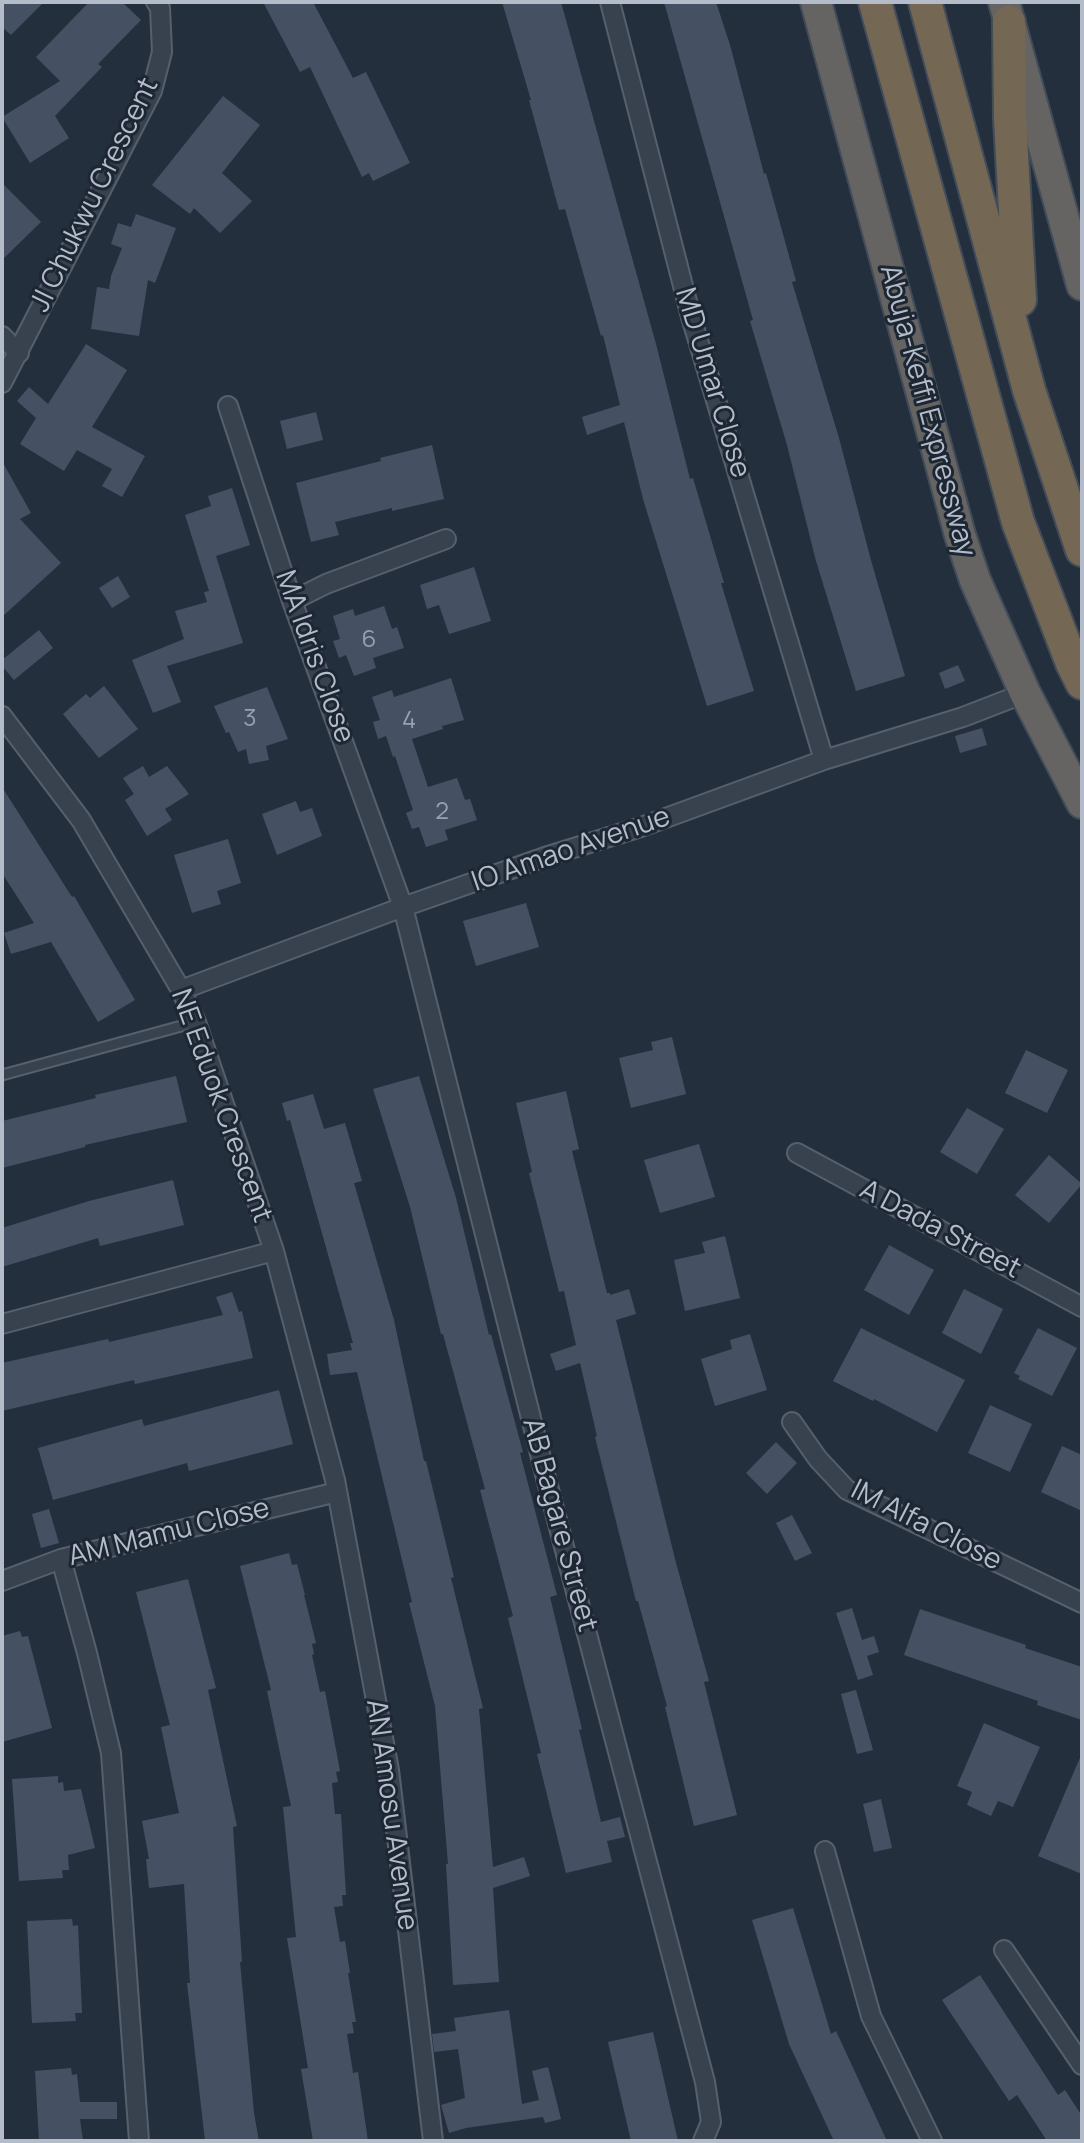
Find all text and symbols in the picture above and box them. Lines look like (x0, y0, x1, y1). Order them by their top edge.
street label: JI Chukwu Crescent (24, 73, 166, 317)
street label: Abuja-Keffi Expressway (872, 261, 982, 561)
street label: MD Umar Close (667, 284, 757, 482)
street label: MA Idris Close (267, 566, 361, 748)
house number: 6 (362, 626, 376, 654)
house number: 3 (243, 705, 257, 733)
house number: 4 (402, 707, 416, 735)
house number: 2 (435, 798, 449, 826)
street label: IO Amao Avenue (467, 800, 675, 900)
street label: NE Eduok Crescent (163, 985, 279, 1227)
street label: A Dada Street (854, 1173, 1026, 1287)
street label: AB Bagare Street (514, 1415, 604, 1635)
street label: IM Alfa Close (845, 1474, 1007, 1578)
street label: AM Mamu Close (65, 1492, 273, 1574)
street label: AN Amosu Avenue (358, 1697, 424, 1933)

